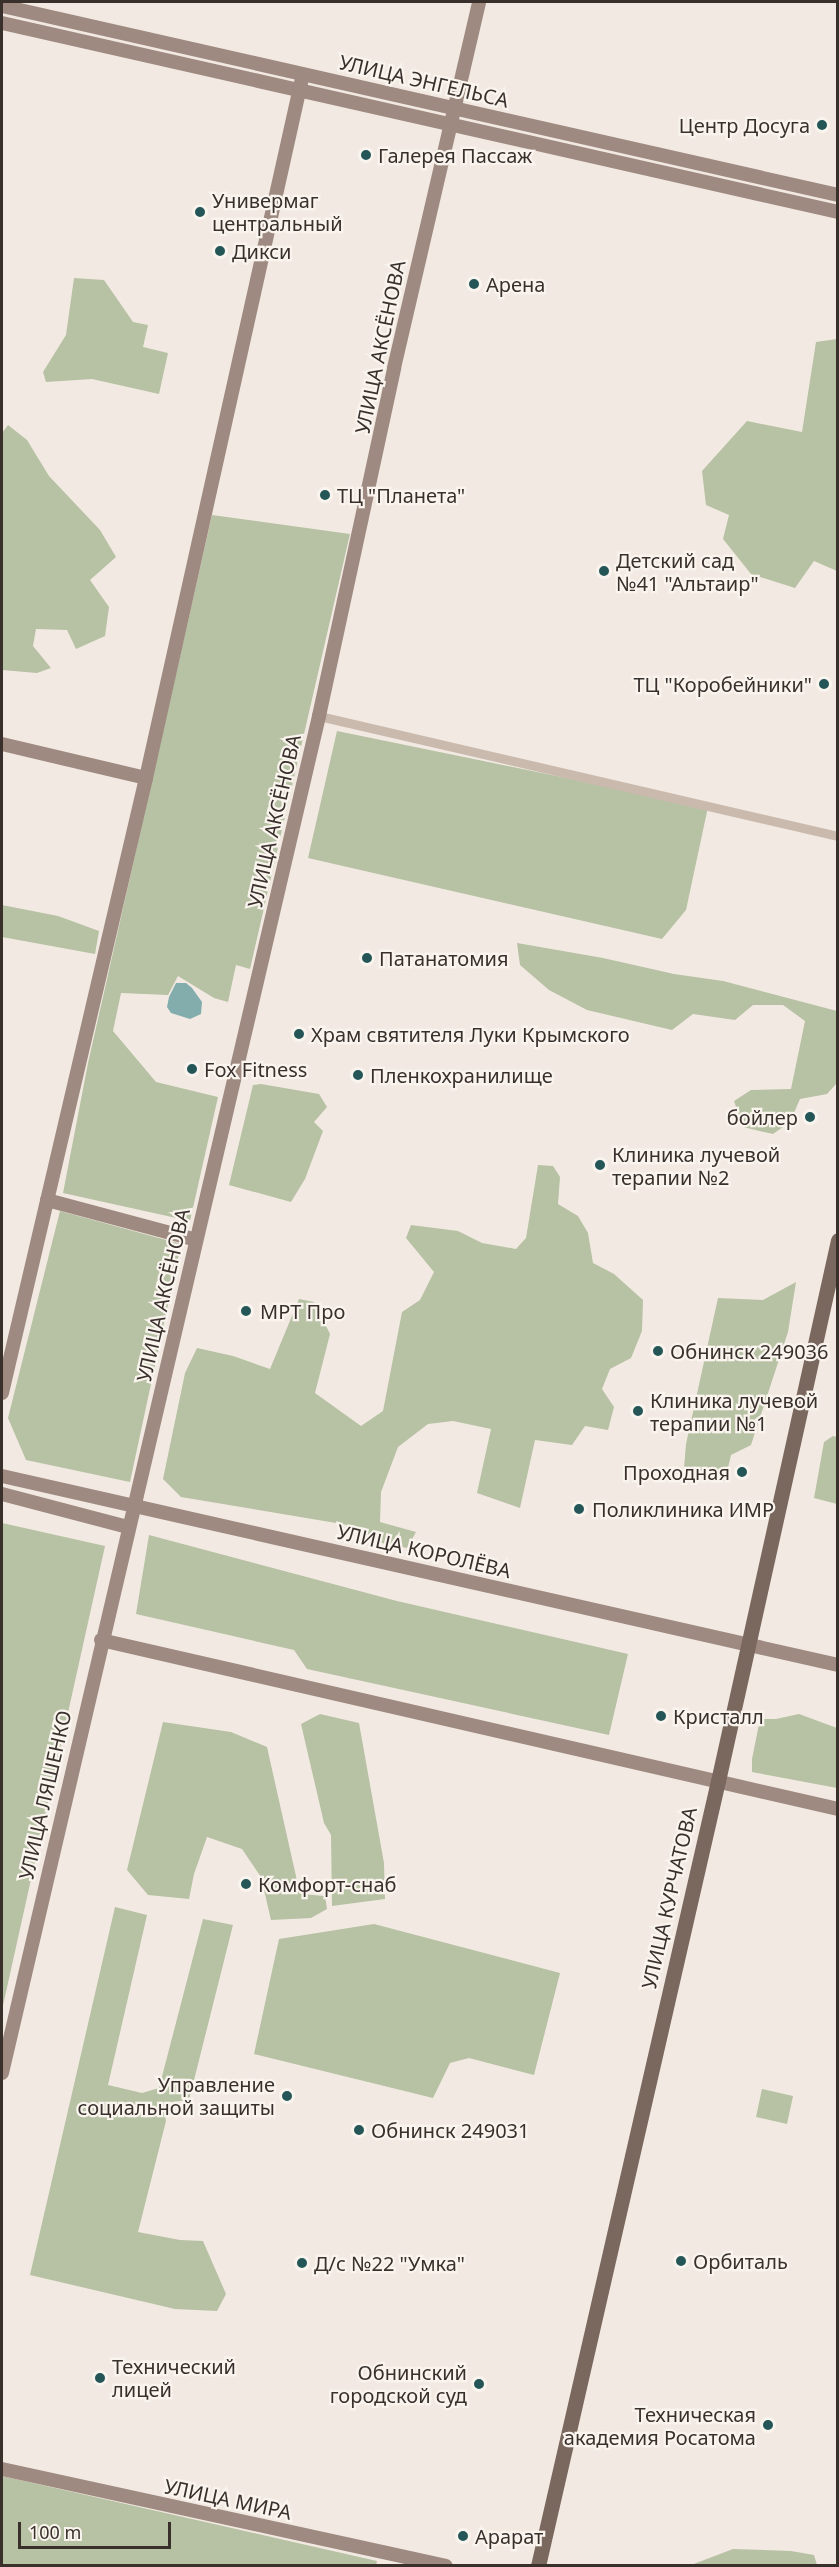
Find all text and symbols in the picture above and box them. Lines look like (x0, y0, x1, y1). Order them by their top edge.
street label: УЛИЦА ЭНГЕЛЬСА (337, 50, 511, 112)
place label: Центр Досуга (679, 113, 810, 137)
marker: Центр Досуга (815, 118, 829, 132)
place label: Галерея Пассаж (378, 143, 532, 167)
marker: Галерея Пассаж (359, 148, 373, 162)
place label: Универмаг центральный (212, 189, 343, 236)
marker: Универмаг центральный (193, 205, 207, 219)
place label: Дикси (232, 239, 291, 263)
marker: Дикси (213, 244, 227, 258)
street label: УЛИЦА АКСЁНОВА (350, 258, 410, 436)
place label: Арена (486, 272, 545, 296)
marker: Арена (467, 277, 481, 291)
place label: ТЦ "Планета" (337, 483, 465, 507)
marker: ТЦ "Планета" (318, 488, 332, 502)
place label: Детский сад №41 "Альтаир" (616, 548, 759, 595)
marker: Детский сад №41 "Альтаир" (597, 564, 611, 578)
place label: ТЦ "Коробейники" (633, 672, 812, 696)
marker: ТЦ "Коробейники" (817, 677, 831, 691)
street label: УЛИЦА АКСЁНОВА (242, 732, 306, 910)
place label: Патанатомия (379, 946, 508, 970)
marker: Патанатомия (360, 951, 374, 965)
place label: Храм святителя Луки Крымского (311, 1022, 630, 1046)
marker: Храм святителя Луки Крымского (292, 1027, 306, 1041)
place label: Fox Fitness (204, 1057, 307, 1081)
marker: Fox Fitness (185, 1062, 199, 1076)
place label: Пленкохранилище (370, 1063, 553, 1087)
marker: Пленкохранилище (351, 1068, 365, 1082)
place label: бойлер (727, 1105, 798, 1129)
marker: бойлер (803, 1110, 817, 1124)
place label: Клиника лучевой терапии №2 (612, 1142, 780, 1189)
marker: Клиника лучевой терапии №2 (593, 1158, 607, 1172)
street label: УЛИЦА АКСЁНОВА (131, 1206, 195, 1384)
place label: МРТ Про (260, 1299, 345, 1323)
marker: МРТ Про (237, 1302, 255, 1320)
place label: Обнинск 249036 (670, 1339, 828, 1363)
marker: Обнинск 249036 (651, 1344, 665, 1358)
place label: Клиника лучевой терапии №1 (650, 1388, 818, 1435)
marker: Клиника лучевой терапии №1 (631, 1404, 645, 1418)
place label: Проходная (623, 1460, 730, 1484)
marker: Проходная (735, 1465, 749, 1479)
place label: Поликлиника ИМР (592, 1497, 774, 1521)
marker: Поликлиника ИМР (570, 1500, 588, 1518)
street label: УЛИЦА КОРОЛЁВА (335, 1519, 513, 1583)
place label: Кристалл (673, 1704, 764, 1728)
street label: УЛИЦА ЛЯШЕНКО (14, 1708, 76, 1882)
marker: Кристалл (654, 1709, 668, 1723)
street label: УЛИЦА КУРЧАТОВА (636, 1805, 702, 1991)
place label: Комфорт-снаб (258, 1872, 396, 1896)
marker: Комфорт-снаб (239, 1877, 253, 1891)
place label: Управление социальной защиты (78, 2072, 275, 2119)
marker: Управление социальной защиты (280, 2089, 294, 2103)
place label: Обнинск 249031 (371, 2118, 529, 2142)
marker: Обнинск 249031 (352, 2123, 366, 2137)
place label: Орбиталь (693, 2249, 788, 2273)
place label: Д/с №22 "Умка" (314, 2251, 465, 2275)
marker: Орбиталь (674, 2254, 688, 2268)
marker: Д/с №22 "Умка" (295, 2256, 309, 2270)
place label: Технический лицей (112, 2354, 236, 2401)
place label: Обнинский городской суд (330, 2360, 467, 2407)
marker: Технический лицей (93, 2371, 107, 2385)
marker: Обнинский городской суд (472, 2377, 486, 2391)
place label: Техническая академия Росатома (564, 2402, 756, 2449)
marker: Техническая академия Росатома (761, 2418, 775, 2432)
street label: УЛИЦА МИРА (162, 2474, 294, 2524)
scale bar (21, 2510, 174, 2548)
text: 100 m (29, 2520, 81, 2544)
place label: Арарат (475, 2524, 543, 2548)
marker: Арарат (456, 2529, 470, 2543)

